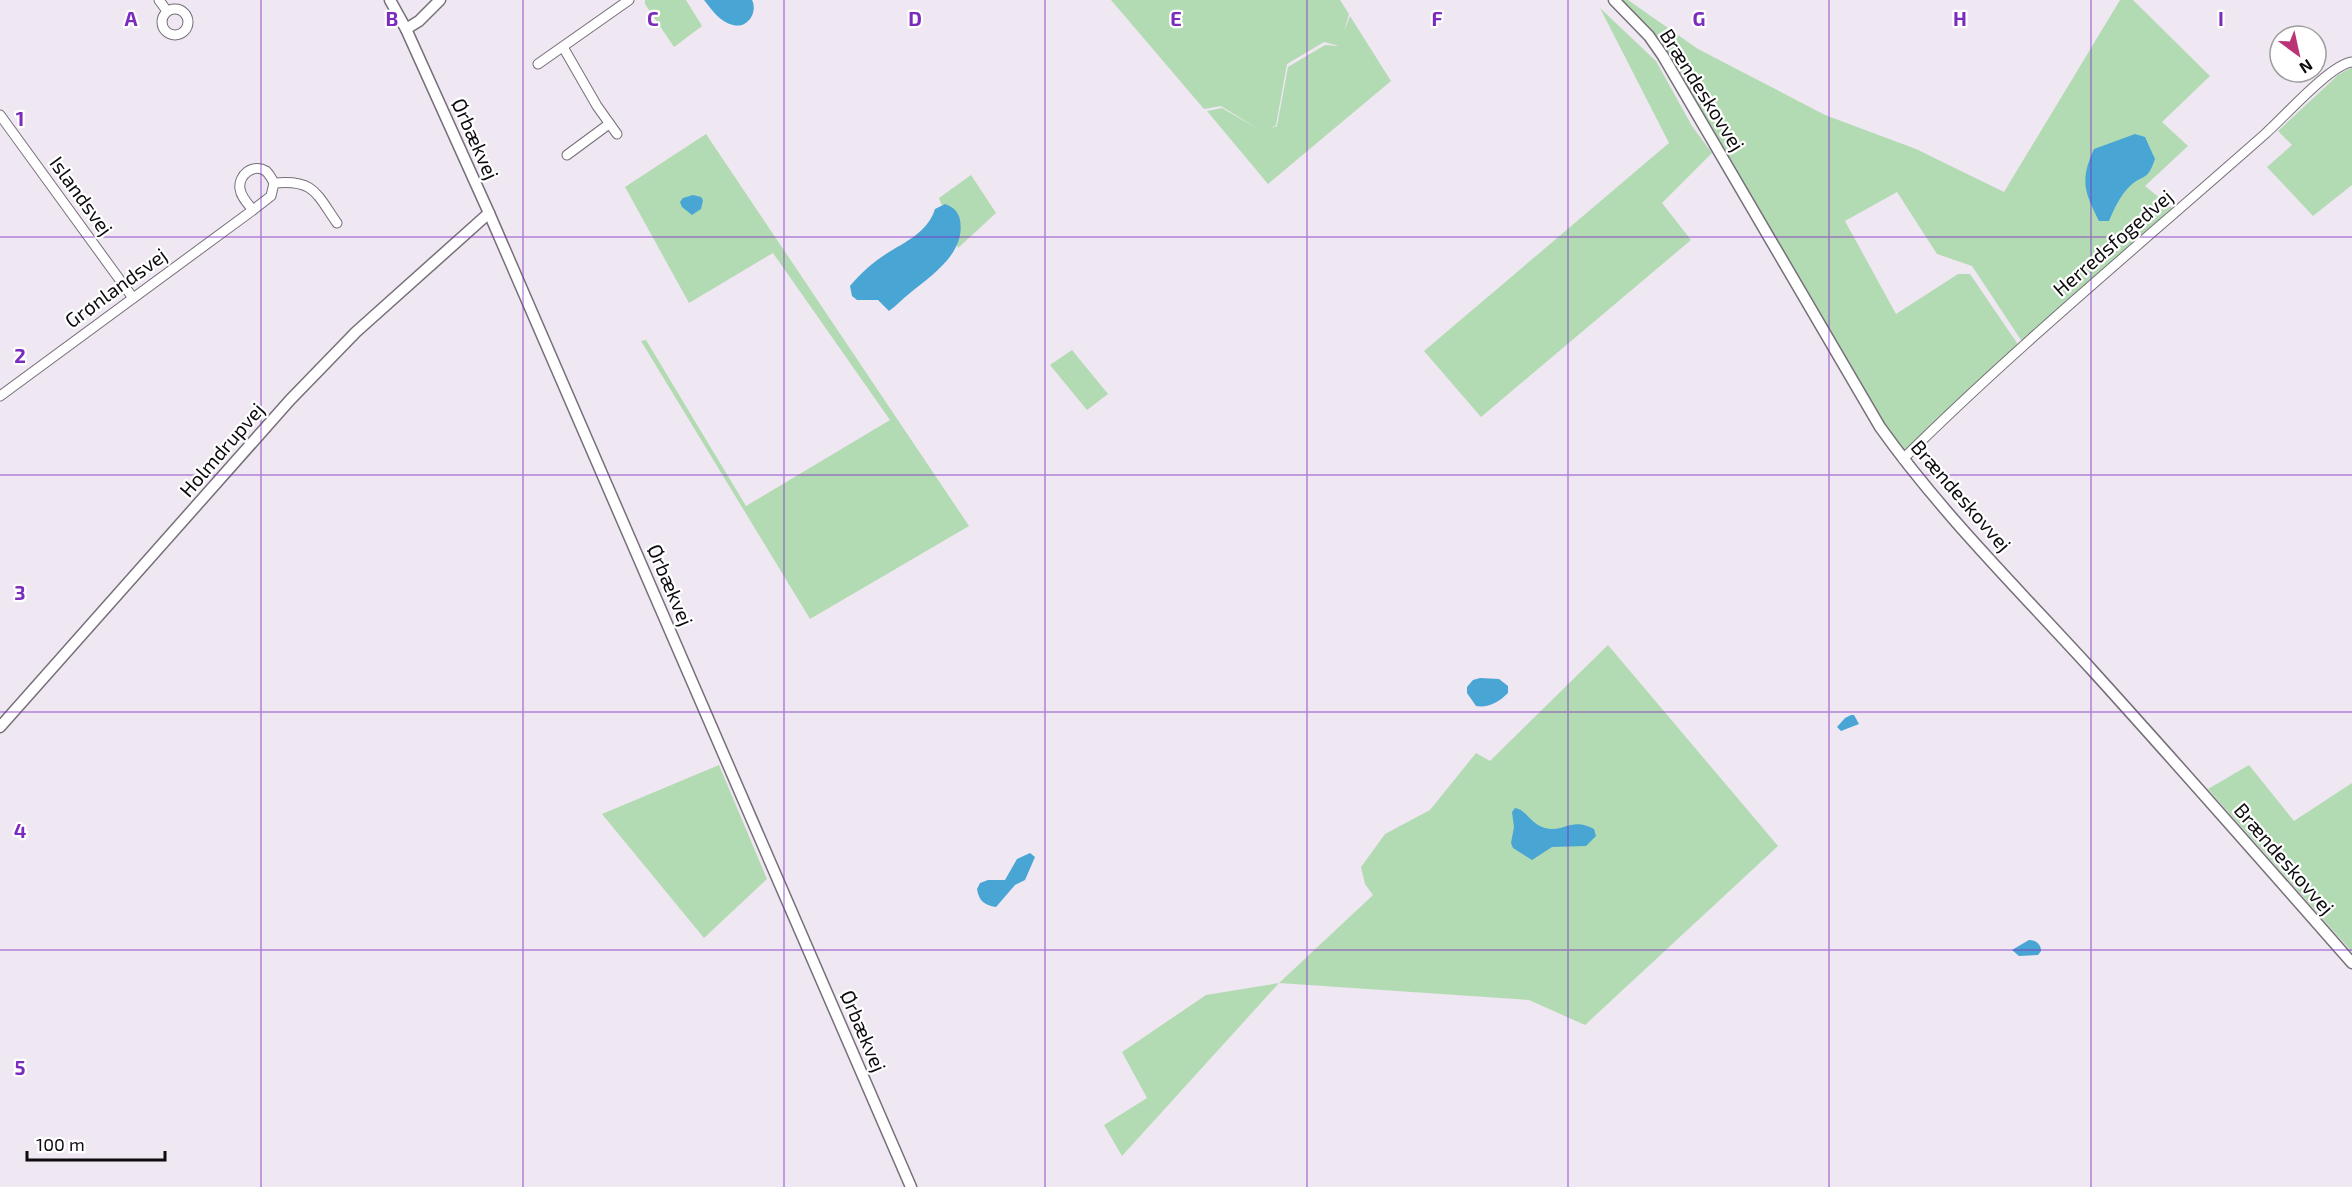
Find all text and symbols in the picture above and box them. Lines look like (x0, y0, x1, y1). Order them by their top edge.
text: A (124, 6, 138, 30)
text: B (386, 6, 398, 30)
text: C (647, 6, 659, 30)
text: D (908, 6, 922, 30)
text: E (1170, 6, 1182, 30)
text: F (1431, 6, 1443, 30)
text: G (1693, 6, 1705, 30)
text: H (1953, 6, 1967, 30)
text: I (2218, 6, 2224, 30)
street label: Brændeskovvej (1656, 24, 1750, 155)
north arrow (2268, 24, 2328, 84)
text: N (2296, 56, 2316, 78)
street label: Ørbækvej (447, 94, 504, 183)
text: 1 (16, 106, 24, 130)
street label: Islandsvej (45, 151, 118, 240)
street label: Herredsfogedvej (2048, 184, 2177, 301)
street label: Grønlandsvej (60, 242, 171, 332)
text: 2 (14, 343, 26, 367)
street label: Holmdrupvej (174, 397, 269, 501)
street label: Brændeskovvej (1907, 435, 2017, 556)
street label: Ørbækvej (643, 540, 699, 629)
text: 3 (14, 580, 26, 604)
street label: Brændeskovvej (2230, 798, 2340, 919)
text: 4 (14, 818, 27, 842)
street label: Ørbækvej (836, 986, 892, 1075)
text: 5 (14, 1055, 26, 1079)
scale bar (27, 1124, 165, 1162)
text: 100 m (36, 1133, 85, 1155)

